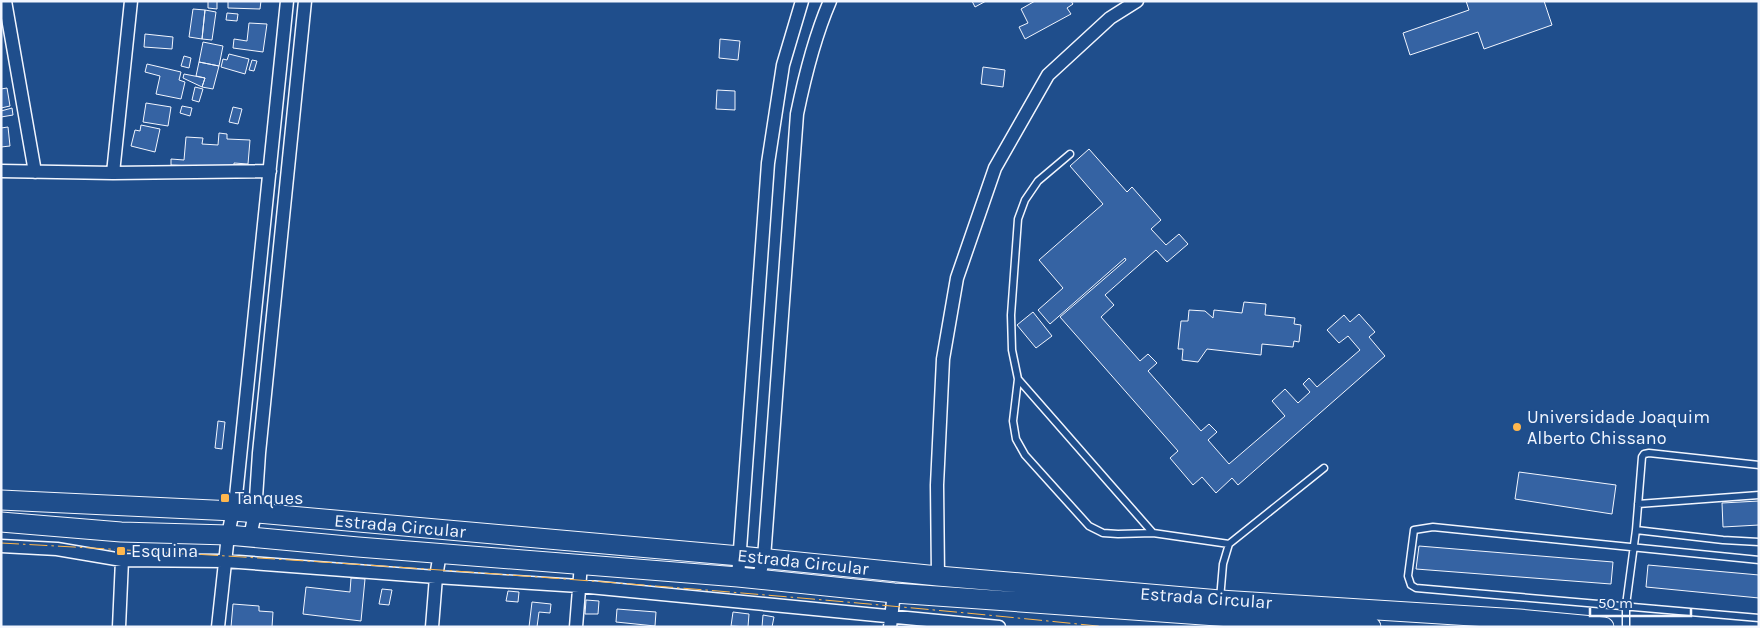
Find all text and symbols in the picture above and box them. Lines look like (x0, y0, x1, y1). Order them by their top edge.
place label: Universidade Joaquim Alberto Chissano (1527, 406, 1710, 449)
marker: Universidade Joaquim Alberto Chissano (1511, 421, 1523, 433)
place label: Tanques (235, 487, 303, 509)
marker: Tanques (219, 492, 231, 504)
street label: Estrada Circular (333, 509, 467, 543)
place label: Esquina (131, 540, 198, 562)
street label: Estrada Circular (736, 544, 870, 580)
marker: Esquina (115, 545, 127, 557)
street label: Estrada Circular (1139, 582, 1273, 614)
scale bar (1590, 586, 1691, 618)
text: 50 m (1598, 594, 1633, 612)

